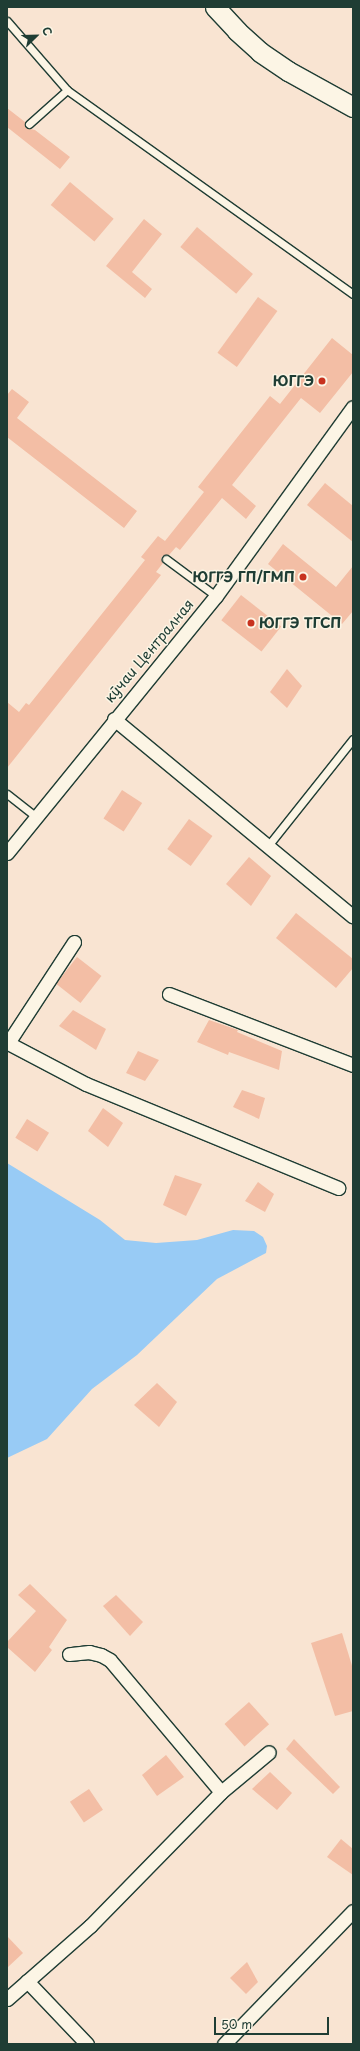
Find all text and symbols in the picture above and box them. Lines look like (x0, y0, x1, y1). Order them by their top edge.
north arrow (16, 16, 56, 56)
text: С (38, 24, 57, 38)
place label: ЮГГЭ (273, 373, 314, 389)
marker: ЮГГЭ (317, 376, 327, 386)
place label: ЮГГЭ ГП/ГМП (192, 569, 295, 585)
marker: ЮГГЭ ГП/ГМП (298, 572, 308, 582)
street label: кӯчаи Централная (101, 596, 197, 706)
place label: ЮГГЭ ТГСП (259, 615, 342, 631)
marker: ЮГГЭ ТГСП (246, 618, 256, 628)
scale bar (216, 2009, 331, 2035)
text: 50 m (221, 2015, 252, 2033)

